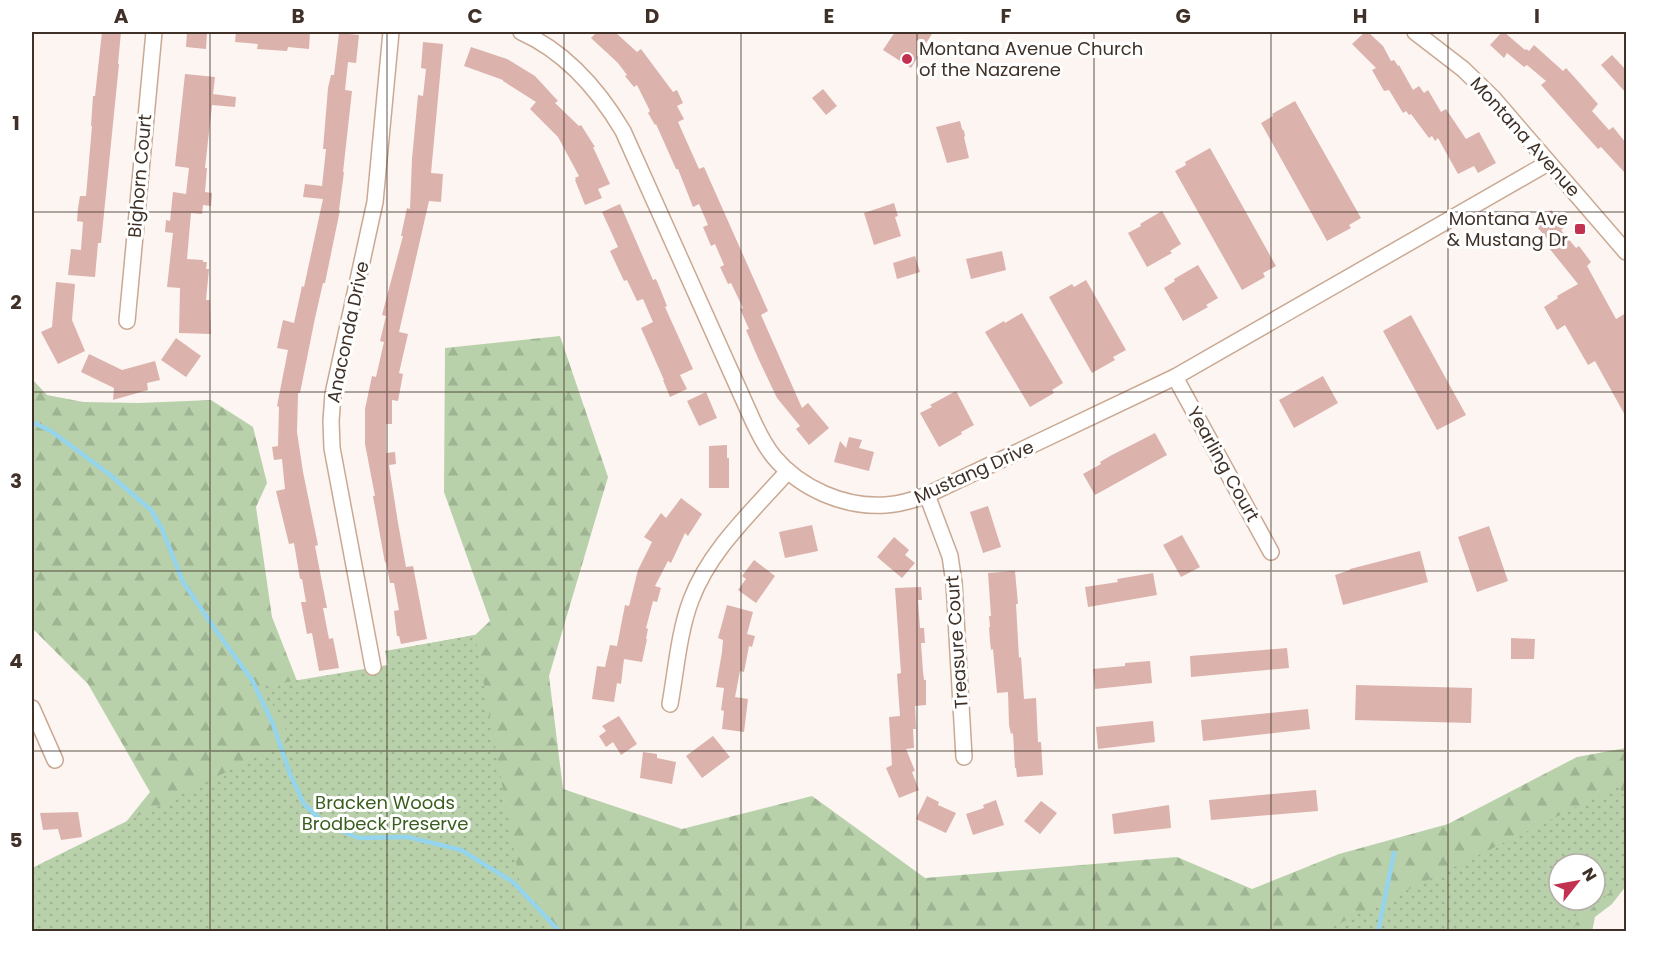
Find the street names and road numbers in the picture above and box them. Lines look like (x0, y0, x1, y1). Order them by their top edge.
street label: Montana Avenue (1465, 71, 1586, 202)
street label: Bighorn Court (122, 113, 157, 239)
street label: Anaconda Drive (320, 259, 375, 405)
street label: Yearling Court (1181, 402, 1265, 526)
street label: Mustang Drive (910, 434, 1038, 509)
street label: Treasure Court (939, 575, 974, 710)

